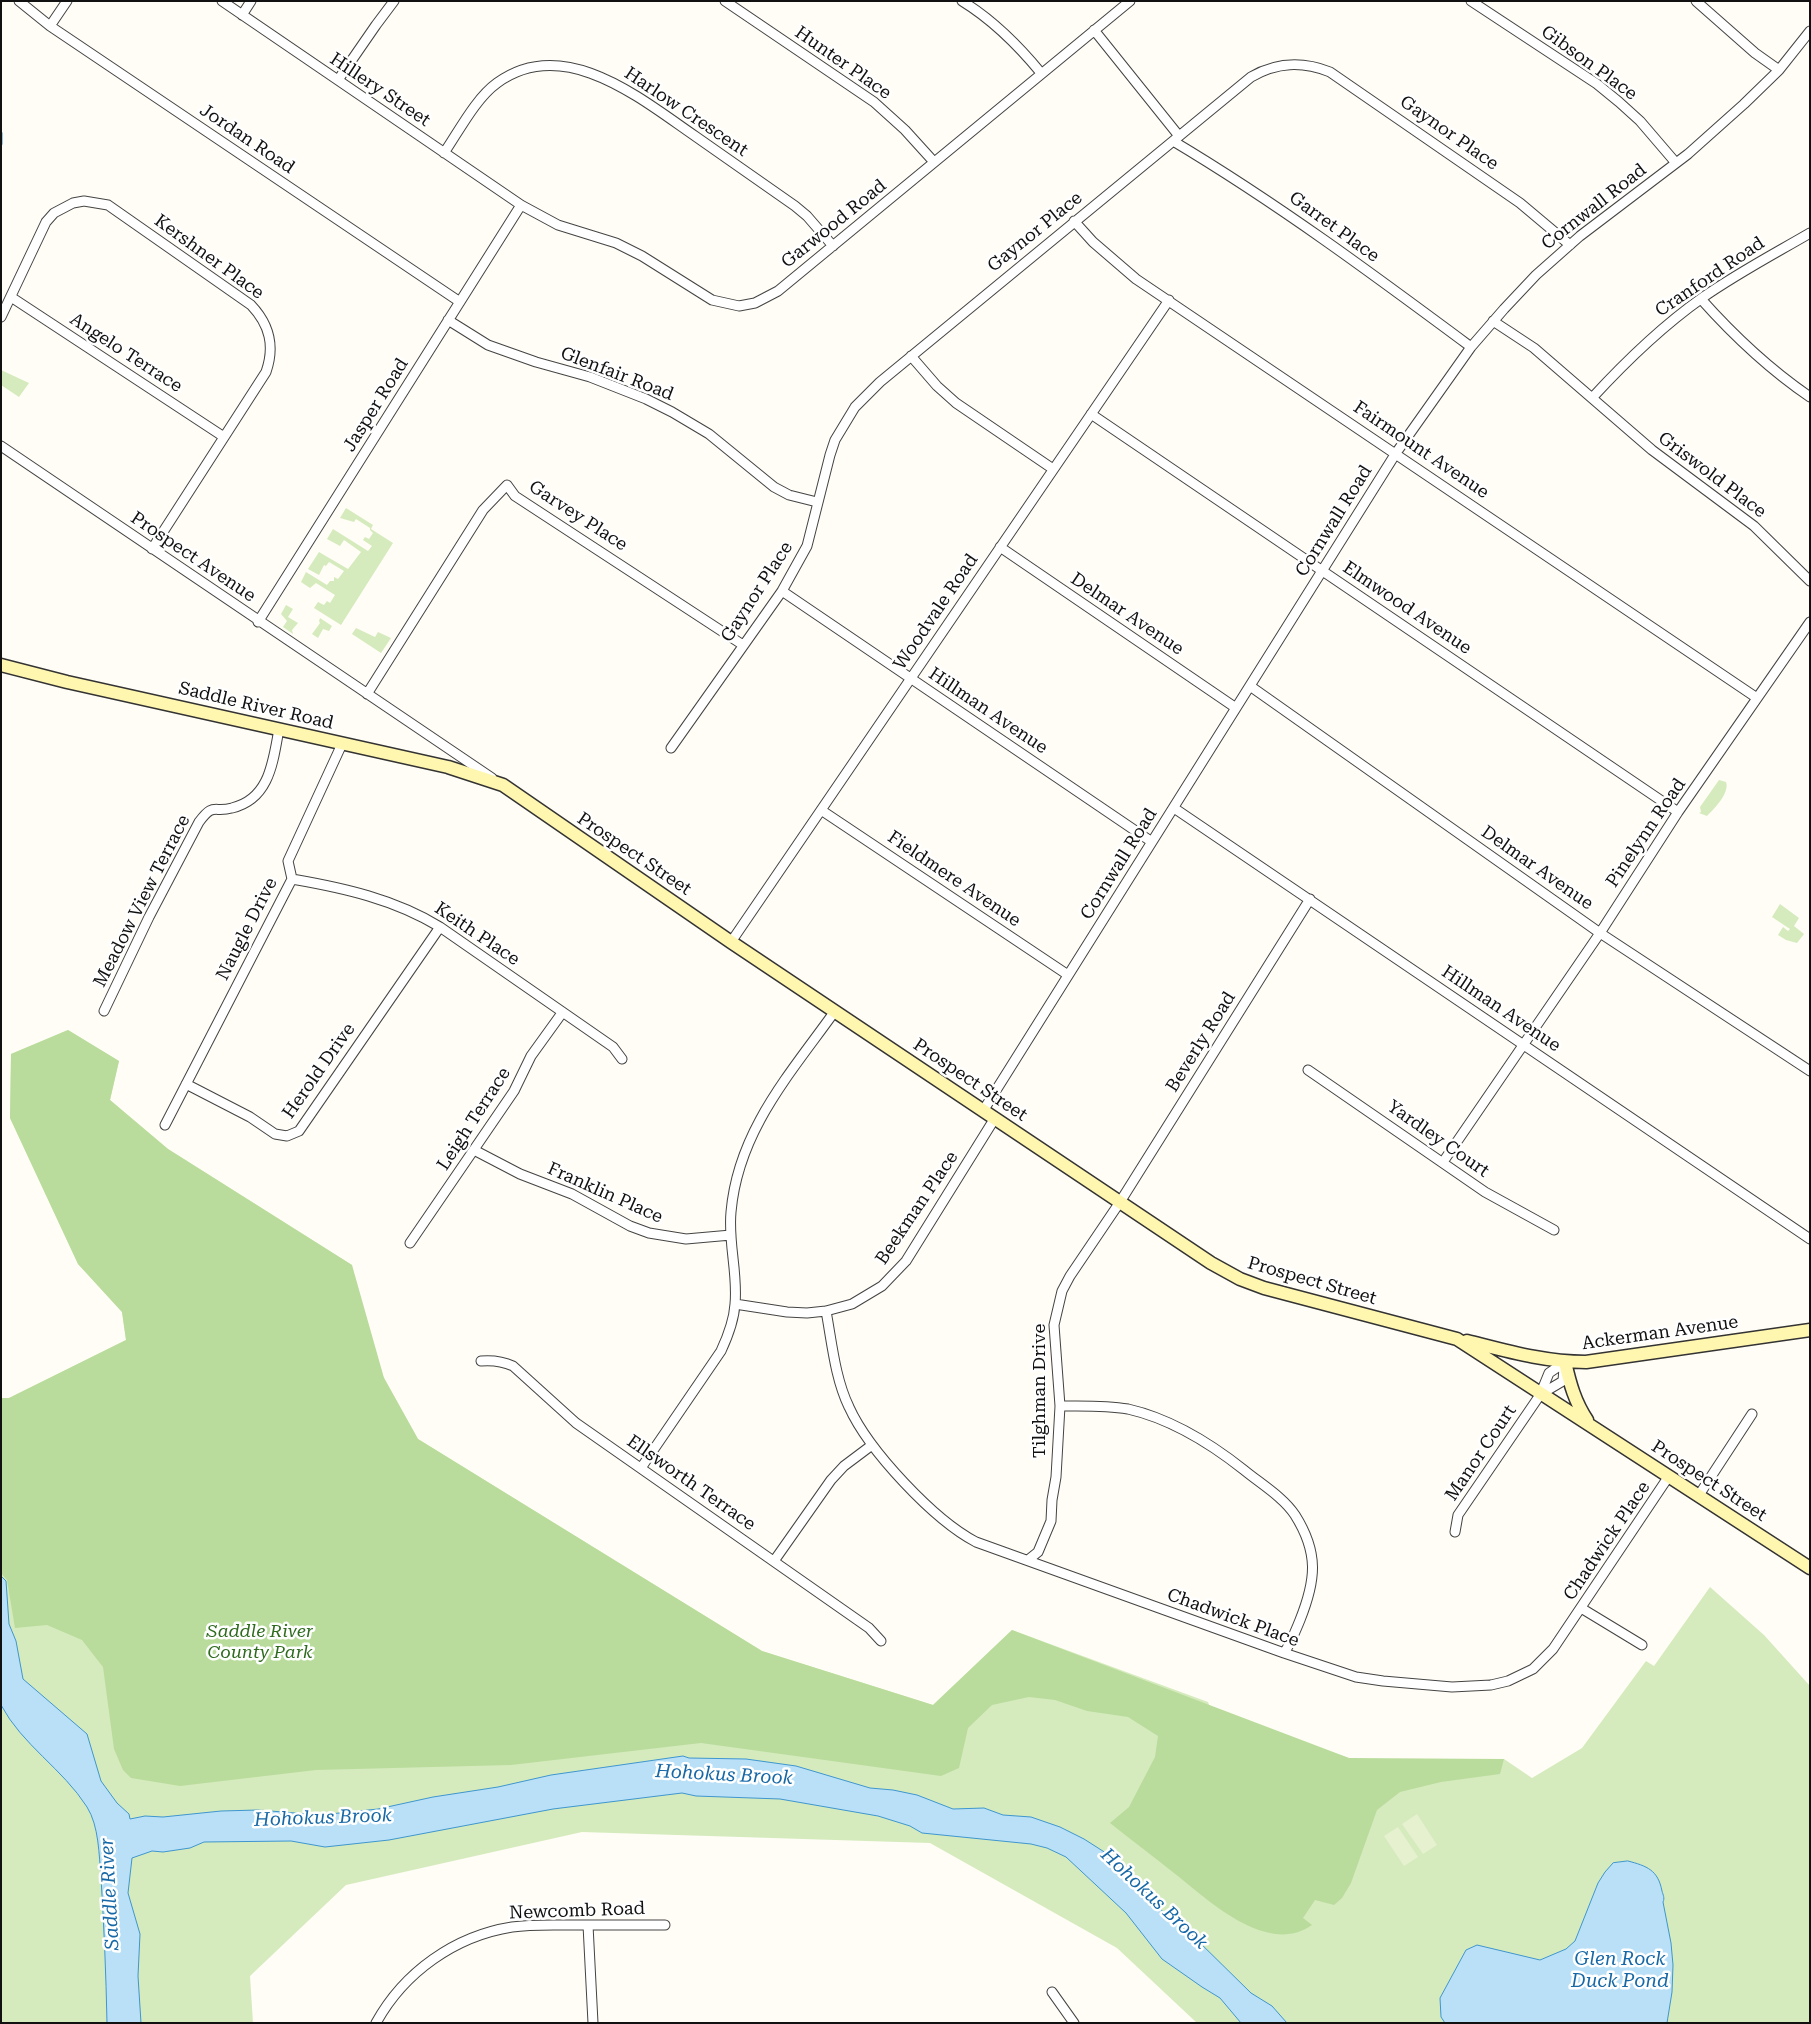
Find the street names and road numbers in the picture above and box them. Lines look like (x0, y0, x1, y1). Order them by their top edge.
street label: Gibson Place (1537, 21, 1641, 105)
street label: Hunter Place (791, 22, 895, 104)
street label: Hillery Street (326, 49, 434, 131)
street label: Harlow Crescent (620, 63, 752, 161)
street label: Gaynor Place (1396, 91, 1502, 175)
street label: Jordan Road (195, 99, 299, 179)
street label: Cornwall Road (1537, 159, 1651, 255)
street label: Garwood Road (777, 175, 891, 273)
street label: Gaynor Place (983, 187, 1087, 277)
street label: Garret Place (1285, 187, 1383, 267)
street label: Kershner Place (150, 210, 268, 304)
street label: Cranford Road (1651, 233, 1769, 321)
street label: Angelo Terrace (66, 309, 186, 397)
street label: Glenfair Road (557, 343, 677, 405)
street label: Jasper Road (339, 354, 413, 456)
street label: Fairmount Avenue (1349, 397, 1493, 503)
street label: Griswold Place (1654, 427, 1770, 523)
street label: Cornwall Road (1291, 461, 1377, 581)
street label: Garvey Place (525, 476, 631, 556)
street label: Prospect Avenue (126, 507, 260, 607)
street label: Gaynor Place (717, 538, 797, 646)
street label: Woodvale Road (889, 550, 983, 674)
street label: Elmwood Avenue (1339, 557, 1475, 659)
street label: Delmar Avenue (1066, 568, 1188, 660)
street label: Hillman Avenue (924, 663, 1052, 759)
street label: Saddle River Road (176, 678, 336, 734)
street label: Pinelynn Road (1602, 774, 1690, 892)
street label: Cornwall Road (1076, 804, 1162, 924)
street label: Prospect Street (573, 808, 695, 900)
street label: Meadow View Terrace (89, 811, 195, 991)
street label: Delmar Avenue (1477, 821, 1597, 915)
street label: Fieldmere Avenue (883, 826, 1025, 932)
street label: Naugle Drive (212, 874, 282, 984)
street label: Keith Place (430, 898, 524, 970)
street label: Hillman Avenue (1437, 961, 1565, 1057)
street label: Beverly Road (1162, 988, 1240, 1096)
street label: Herold Drive (278, 1019, 360, 1123)
street label: Prospect Street (909, 1034, 1031, 1126)
street label: Leigh Terrace (433, 1064, 515, 1174)
street label: Yardley Court (1383, 1096, 1493, 1182)
street label: Beekman Place (871, 1147, 963, 1269)
street label: Franklin Place (544, 1158, 666, 1228)
street label: Prospect Street (1245, 1252, 1379, 1310)
street label: Ackerman Avenue (1580, 1311, 1740, 1355)
street label: Tilghman Drive (1029, 1324, 1051, 1458)
street label: Manor Court (1441, 1401, 1521, 1505)
street label: Ellsworth Terrace (622, 1431, 760, 1535)
street label: Prospect Street (1647, 1436, 1771, 1526)
street label: Chadwick Place (1559, 1477, 1655, 1605)
street label: Chadwick Place (1164, 1584, 1302, 1652)
street label: Newcomb Road (509, 1898, 645, 1924)

